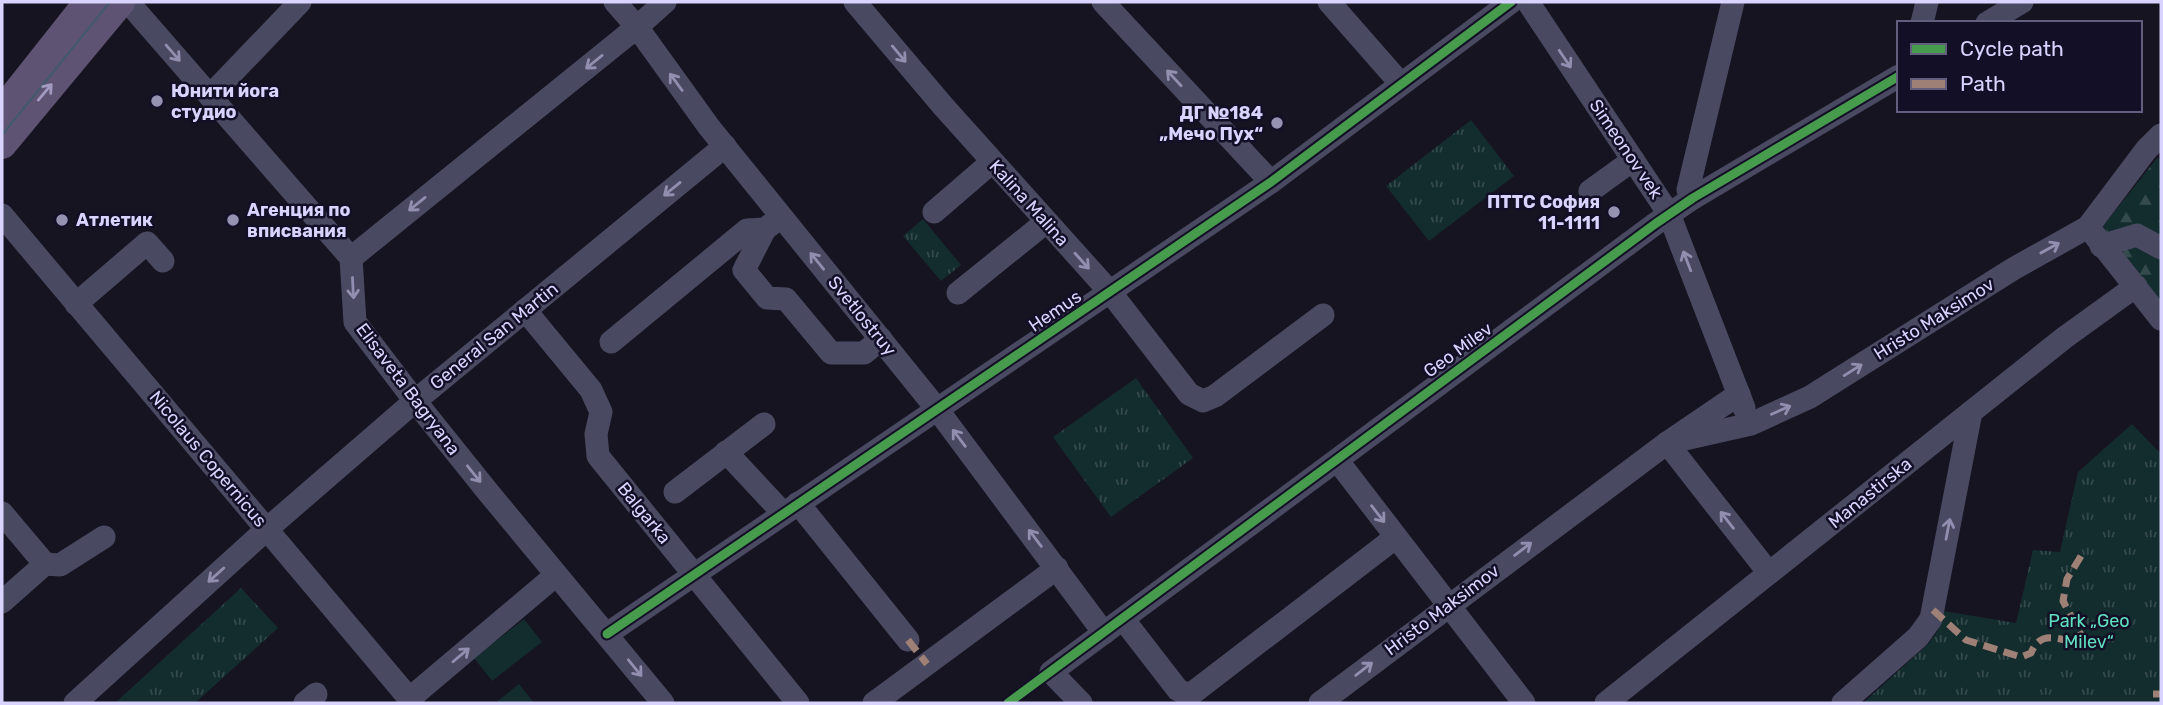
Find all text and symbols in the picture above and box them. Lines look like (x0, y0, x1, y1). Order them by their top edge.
legend (1897, 21, 2142, 112)
text: Cycle path (1960, 36, 2064, 61)
one-way arrow (165, 44, 181, 62)
one-way arrow (891, 45, 907, 63)
one-way arrow (1559, 48, 1573, 68)
one-way arrow (586, 54, 604, 69)
one-way arrow (1166, 70, 1183, 87)
text: Path (1960, 71, 2006, 96)
one-way arrow (669, 73, 684, 92)
place label: Юнити йога студио (171, 80, 279, 123)
one-way arrow (38, 83, 53, 101)
marker: Юнити йога студио (149, 93, 165, 109)
street label: Simeonov vek (1585, 95, 1668, 204)
place label: ДГ №184 „Мечо Пух“ (1159, 102, 1263, 145)
marker: ДГ №184 „Мечо Пух“ (1269, 115, 1285, 131)
street label: Kalina Malina (985, 155, 1073, 251)
one-way arrow (663, 181, 681, 197)
place label: ПТТС София 11-1111 (1487, 191, 1600, 234)
one-way arrow (409, 197, 427, 212)
place label: Агенция по вписвания (247, 199, 351, 242)
marker: ПТТС София 11-1111 (1606, 204, 1622, 220)
place label: Атлетик (76, 209, 153, 231)
marker: Атлетик (54, 212, 70, 228)
marker: Агенция по вписвания (225, 212, 241, 228)
one-way arrow (2040, 241, 2060, 255)
one-way arrow (1680, 251, 1693, 273)
one-way arrow (809, 252, 825, 270)
one-way arrow (1074, 252, 1091, 269)
street label: Svetlostruy (823, 272, 901, 360)
street label: Hristo Maksimov (1870, 273, 1998, 365)
one-way arrow (346, 276, 359, 299)
street label: General San Martin (425, 278, 563, 394)
street label: Hemus (1024, 285, 1086, 337)
street label: Geo Milev (1419, 318, 1497, 382)
street label: Elisaveta Bagryana (351, 319, 465, 459)
one-way arrow (1843, 362, 1862, 377)
street label: Nicolaus Copernicus (145, 386, 271, 532)
one-way arrow (1770, 403, 1791, 416)
one-way arrow (951, 429, 966, 448)
street label: Manastirska (1824, 453, 1916, 533)
one-way arrow (466, 465, 481, 483)
street label: Balgarka (613, 478, 675, 548)
one-way arrow (1371, 504, 1386, 522)
one-way arrow (1720, 511, 1735, 529)
one-way arrow (1942, 518, 1956, 541)
one-way arrow (1027, 530, 1042, 548)
one-way arrow (1513, 542, 1532, 557)
street label: Hristo Maksimov (1380, 560, 1504, 660)
one-way arrow (208, 566, 225, 583)
park label: Park „Geo Milev“ (2048, 610, 2130, 653)
one-way arrow (452, 647, 470, 663)
one-way arrow (627, 658, 642, 676)
one-way arrow (1354, 662, 1373, 676)

